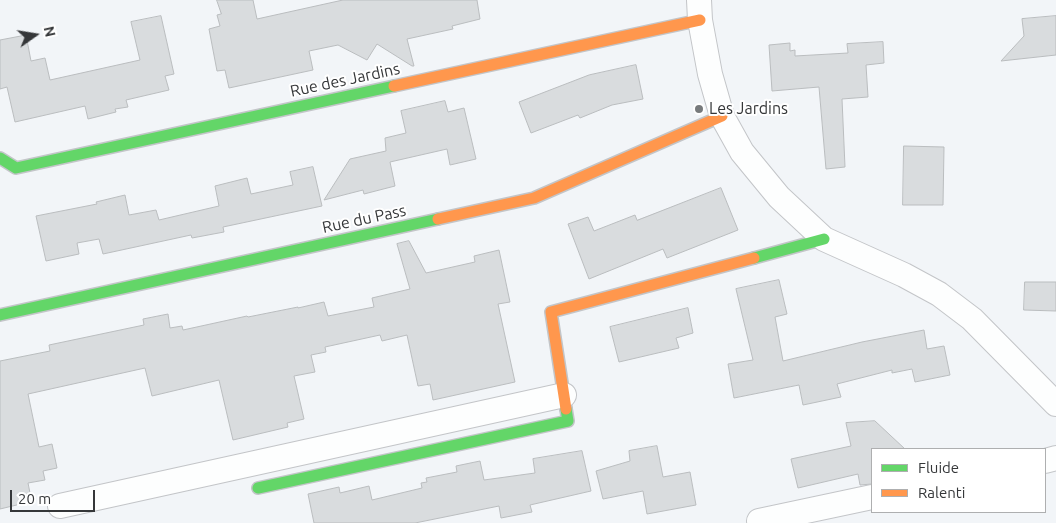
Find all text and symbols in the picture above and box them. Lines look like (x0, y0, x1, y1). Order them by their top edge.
north arrow (10, 10, 60, 60)
text: N (41, 25, 59, 39)
street label: Rue des Jardins (288, 59, 402, 101)
place label: Les Jardins (709, 99, 788, 119)
marker: Les Jardins (693, 103, 705, 115)
street label: Rue du Pass (320, 201, 408, 237)
legend (871, 448, 1046, 513)
text: Fluide (918, 459, 959, 476)
scale bar (12, 480, 98, 512)
text: Ralenti (918, 484, 965, 501)
text: 20 m (18, 490, 51, 507)

